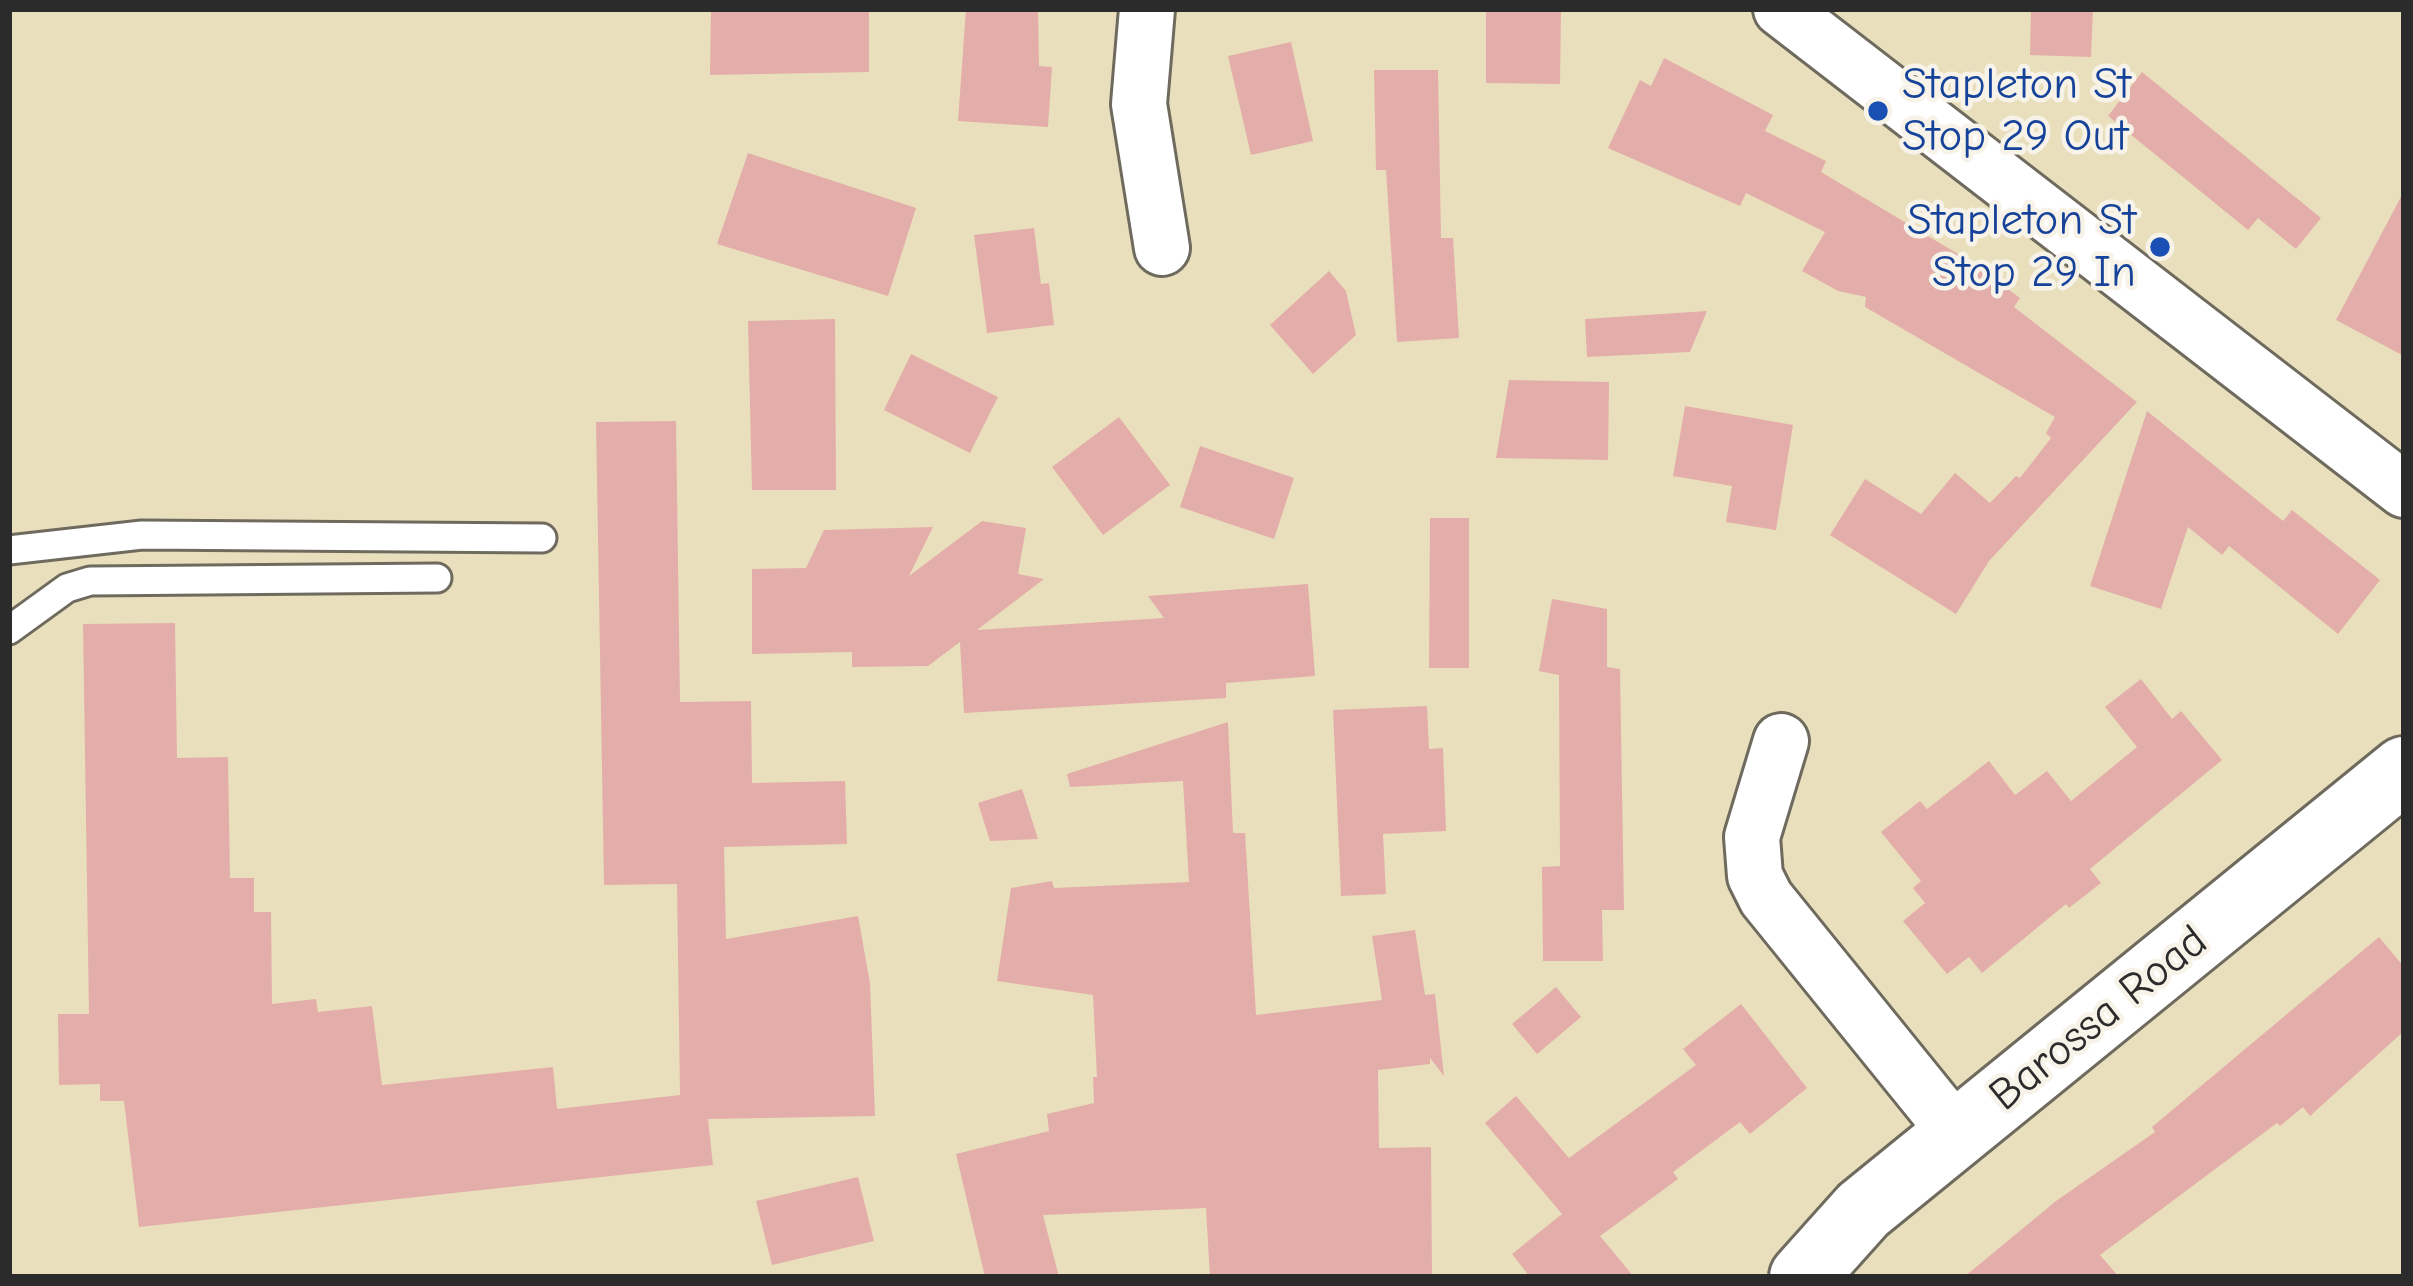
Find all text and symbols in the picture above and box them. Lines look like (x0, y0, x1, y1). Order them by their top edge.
place label: Stapleton St Stop 29 Out (1902, 58, 2131, 164)
marker: Stapleton St Stop 29 Out (1865, 98, 1891, 124)
place label: Stapleton St Stop 29 In (1907, 194, 2136, 300)
marker: Stapleton St Stop 29 In (2147, 234, 2173, 260)
street label: Barossa Road (1979, 915, 2219, 1123)

